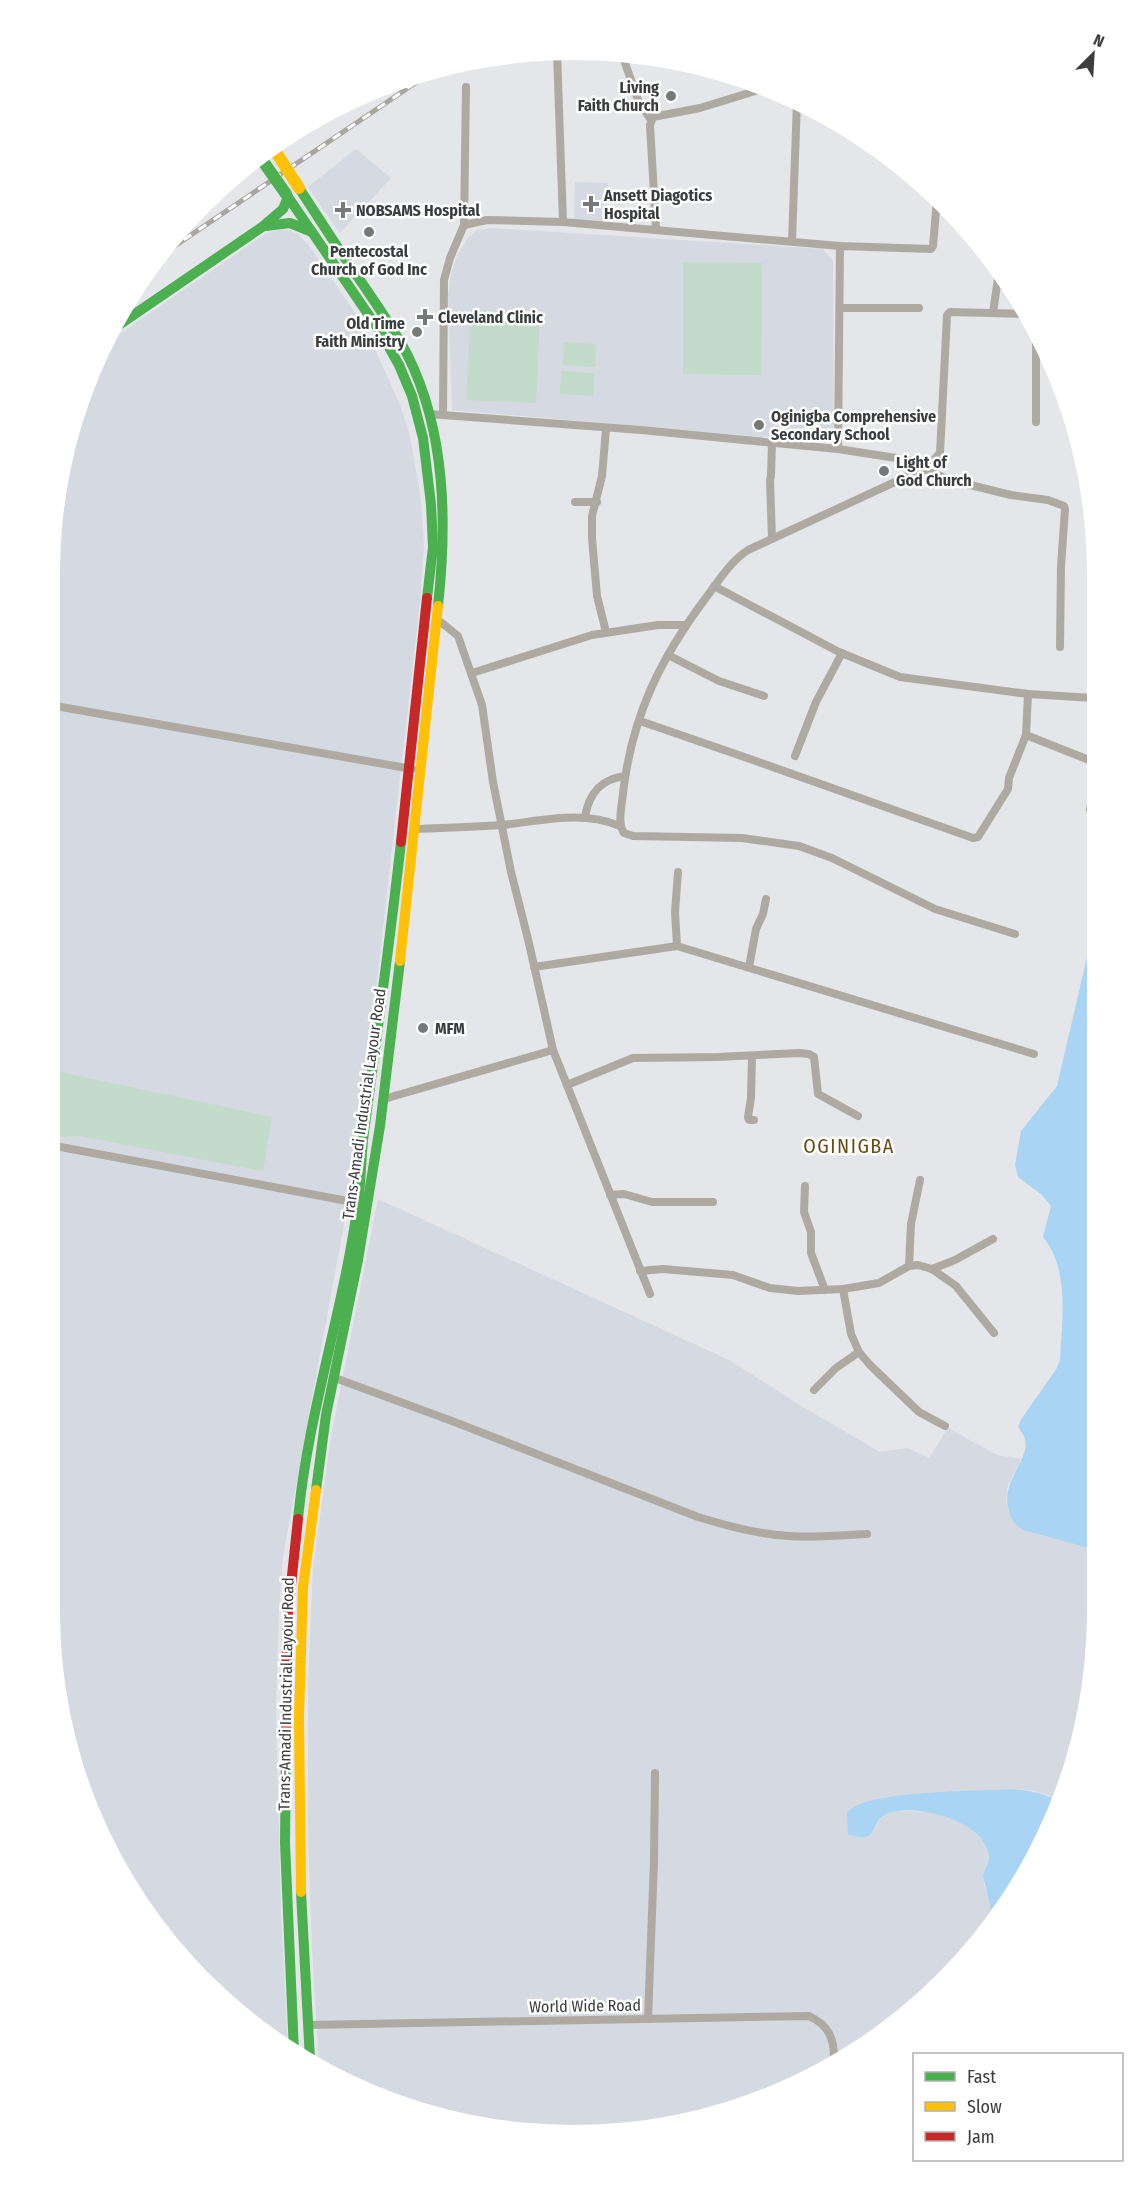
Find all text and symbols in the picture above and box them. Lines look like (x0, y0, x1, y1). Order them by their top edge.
north arrow (1063, 24, 1123, 84)
text: N (1091, 30, 1107, 51)
place label: Living Faith Church (578, 78, 659, 115)
marker: Living Faith Church (664, 89, 678, 103)
place label: Ansett Diagotics Hospital (603, 186, 712, 223)
marker: Ansett Diagotics Hospital (582, 195, 600, 213)
marker: NOBSAMS Hospital (334, 201, 352, 219)
place label: NOBSAMS Hospital (356, 201, 480, 220)
marker: Pentecostal Church of God Inc (362, 225, 376, 239)
place label: Pentecostal Church of God Inc (311, 242, 427, 279)
marker: Cleveland Clinic (416, 308, 434, 326)
place label: Cleveland Clinic (438, 308, 543, 327)
place label: Old Time Faith Ministry (315, 314, 405, 351)
marker: Old Time Faith Ministry (410, 325, 424, 339)
place label: Oginigba Comprehensive Secondary School (771, 407, 936, 444)
marker: Oginigba Comprehensive Secondary School (752, 418, 766, 432)
place label: Light of God Church (896, 453, 972, 490)
marker: Light of God Church (877, 464, 891, 478)
street label: Trans-Amadi Industrial Layour Road (338, 987, 390, 1221)
place label: MFM (435, 1019, 465, 1038)
marker: MFM (416, 1021, 430, 1035)
district label: OGINIGBA (803, 1134, 895, 1158)
street label: Trans-Amadi Industrial Layour Road (274, 1577, 298, 1811)
street label: World Wide Road (529, 1996, 641, 2016)
legend (913, 2053, 1123, 2161)
text: Fast (967, 2066, 996, 2088)
text: Slow (967, 2096, 1002, 2118)
text: Jam (967, 2126, 995, 2148)

